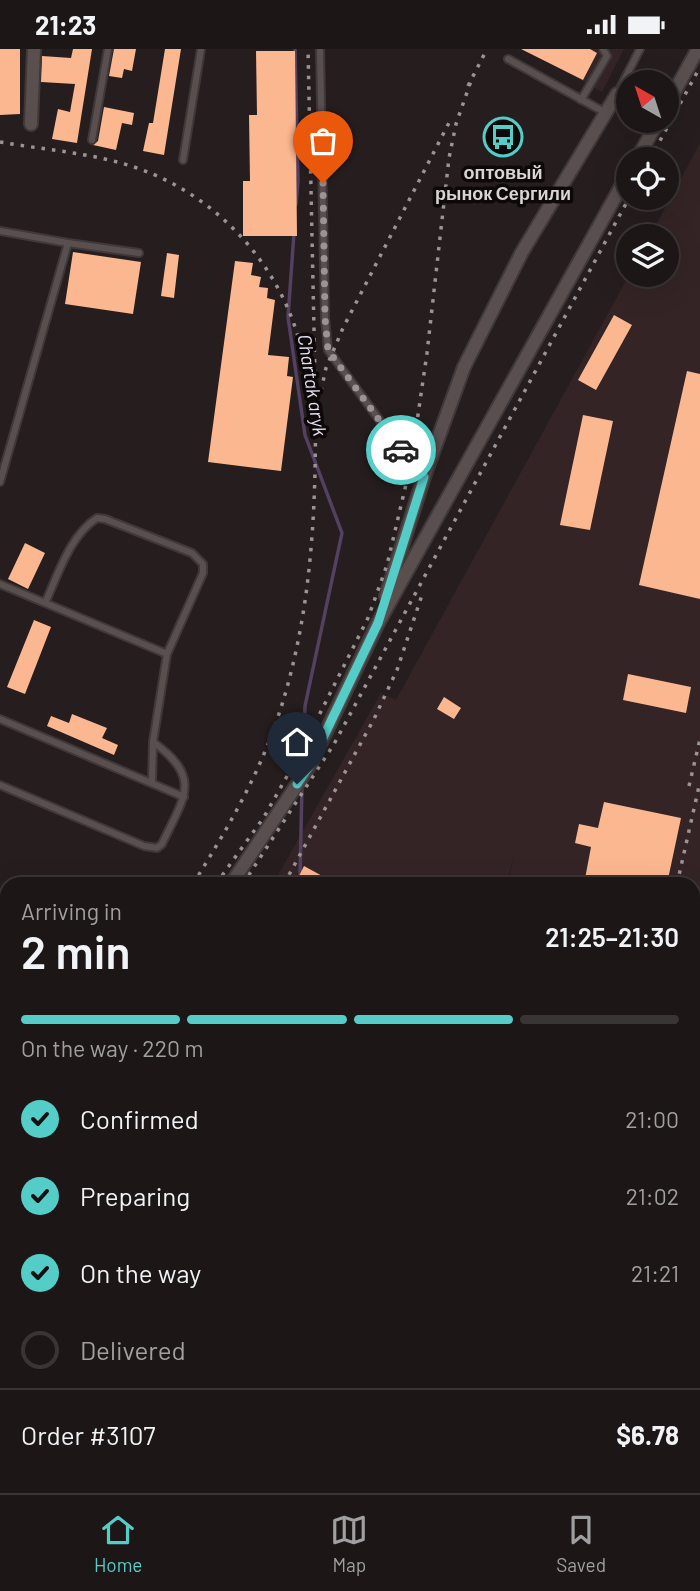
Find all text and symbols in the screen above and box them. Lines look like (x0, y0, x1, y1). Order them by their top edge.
text: 21:23 (35, 9, 96, 40)
north arrow (616, 70, 679, 133)
map controls (616, 70, 679, 287)
pin (293, 111, 353, 183)
bus stop icon: оптовый рынок Сергили (482, 116, 524, 158)
icon: bag (304, 122, 342, 160)
button: locate (616, 147, 679, 210)
place label: оптовый рынок Сергили (435, 161, 571, 204)
button: layers (616, 224, 679, 287)
water label: Chartak aryk (294, 332, 333, 438)
courier (366, 415, 436, 485)
icon: car (382, 431, 420, 469)
pin (267, 712, 327, 784)
icon: home (278, 723, 316, 761)
text: Arriving in (21, 897, 122, 925)
text: 21:25–21:30 (545, 921, 679, 952)
text: 2 min (21, 923, 130, 978)
text: On the way · 220 m (21, 1034, 204, 1062)
icon: check (21, 1100, 59, 1138)
text: Confirmed (80, 1103, 199, 1134)
text: 21:00 (625, 1105, 679, 1133)
icon: check (21, 1177, 59, 1215)
text: Preparing (80, 1180, 190, 1211)
text: 21:02 (626, 1182, 679, 1210)
icon: check (21, 1254, 59, 1292)
text: On the way (80, 1257, 201, 1288)
text: 21:21 (631, 1259, 679, 1287)
text: Delivered (80, 1334, 186, 1365)
text: Order #3107 (21, 1419, 156, 1450)
text: $6.78 (616, 1419, 679, 1450)
tab: Home (94, 1511, 142, 1576)
tab: Map (330, 1511, 368, 1576)
tab: Saved (556, 1511, 606, 1576)

